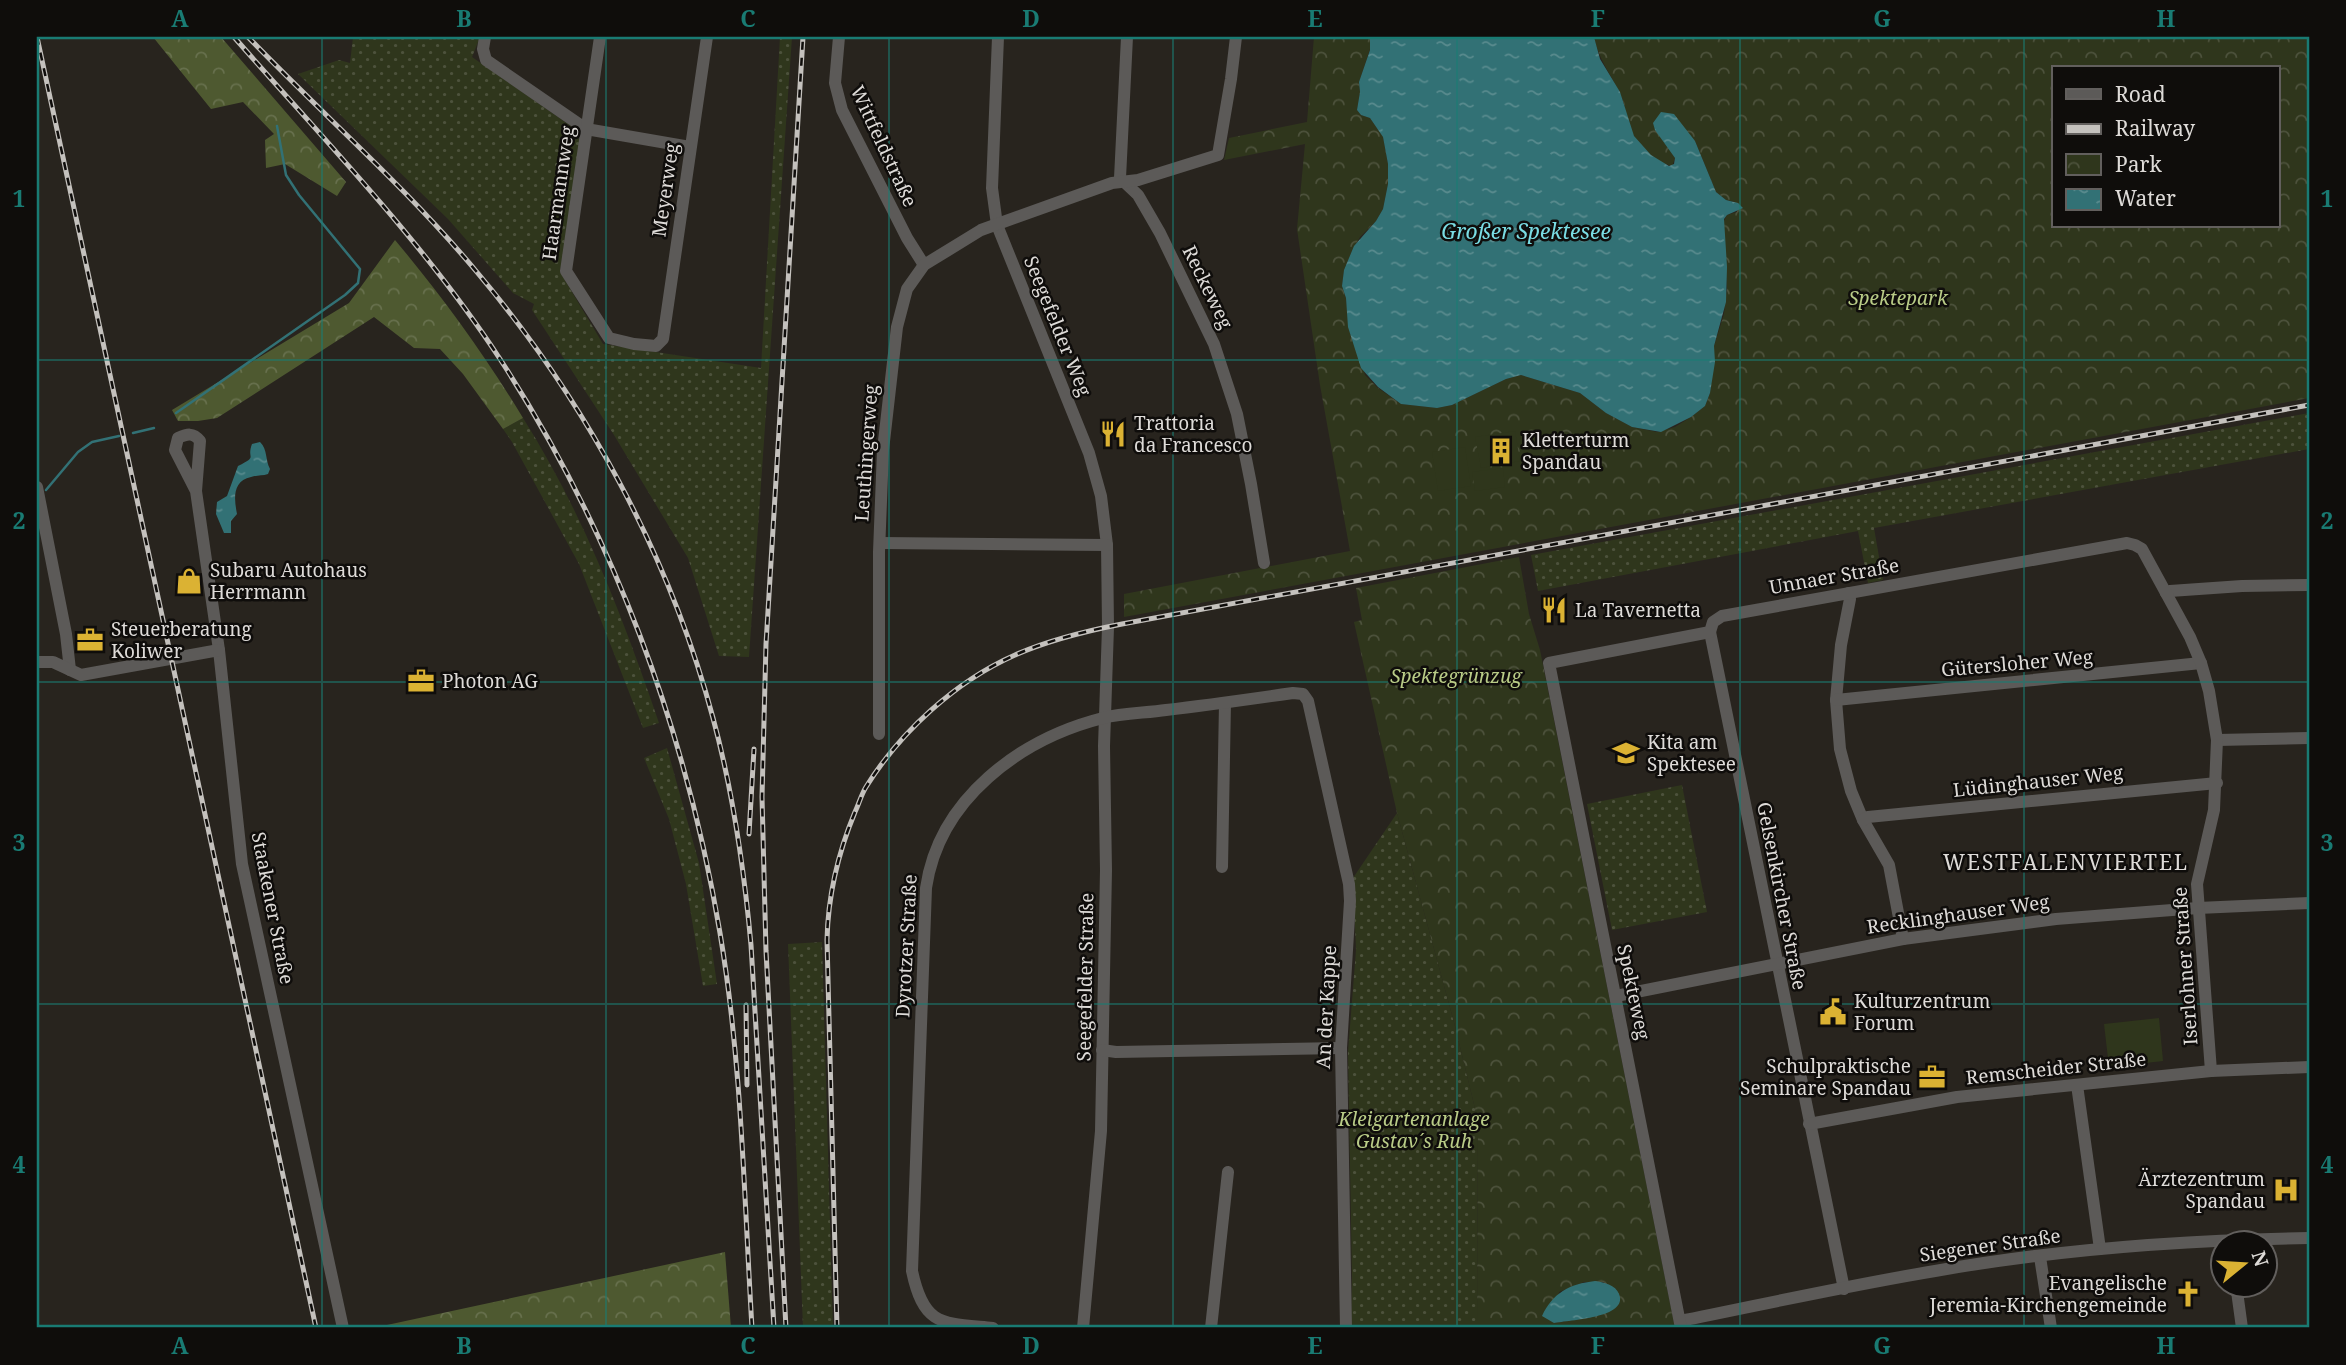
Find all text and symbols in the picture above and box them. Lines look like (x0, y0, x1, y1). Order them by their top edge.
text: A (171, 2, 189, 34)
text: B (456, 2, 472, 34)
text: C (740, 2, 756, 34)
text: D (1022, 2, 1040, 34)
text: E (1307, 2, 1323, 34)
text: F (1591, 2, 1605, 34)
text: G (1873, 2, 1891, 34)
text: H (2157, 2, 2176, 34)
legend (2052, 66, 2280, 228)
text: Road (2115, 80, 2166, 108)
street label: Wittfeldstraße (845, 81, 923, 211)
text: Railway (2115, 114, 2195, 142)
street label: Haarmannweg (536, 124, 580, 262)
street label: Meyerweg (646, 141, 684, 239)
text: Park (2115, 150, 2162, 178)
text: 1 (13, 182, 26, 214)
text: 1 (2321, 182, 2334, 214)
text: Water (2115, 184, 2176, 212)
water label: Großer Spektesee (1441, 217, 1611, 245)
street label: Reckeweg (1177, 241, 1239, 333)
street label: Seegefelder Weg (1018, 252, 1098, 400)
park label: Spektepark (1848, 285, 1949, 311)
street label: Leuthingerweg (848, 384, 884, 522)
place label: Trattoria da Francesco (1134, 410, 1252, 458)
restaurant icon: Trattoria da Francesco (1098, 419, 1128, 449)
place label: Kletterturm Spandau (1522, 427, 1630, 475)
building icon: Kletterturm Spandau (1486, 436, 1516, 466)
text: 2 (13, 504, 26, 536)
text: 2 (2321, 504, 2334, 536)
street label: Unnaer Straße (1767, 552, 1901, 600)
place label: Subaru Autohaus Herrmann (210, 557, 367, 605)
shop icon: Subaru Autohaus Herrmann (174, 566, 204, 596)
restaurant icon: La Tavernetta (1539, 595, 1569, 625)
place label: La Tavernetta (1575, 597, 1701, 623)
place label: Steuerberatung Koliwer (111, 616, 252, 664)
office icon: Steuerberatung Koliwer (75, 625, 105, 655)
street label: Gütersloher Weg (1940, 643, 2094, 683)
park label: Spektegrünzug (1390, 663, 1523, 689)
office icon: Photon AG (406, 666, 436, 696)
place label: Photon AG (442, 668, 538, 694)
place label: Kita am Spektesee (1647, 729, 1736, 777)
school or university icon: Kita am Spektesee (1611, 738, 1641, 768)
street label: Lüdinghauser Weg (1952, 759, 2124, 803)
street label: Gelsenkircher Straße (1751, 800, 1813, 992)
text: 3 (13, 826, 26, 858)
text: 3 (2321, 826, 2334, 858)
street label: Staakener Straße (246, 830, 300, 986)
district label: WESTFALENVIERTEL (1943, 848, 2189, 876)
street label: Dyrotzer Straße (889, 874, 923, 1018)
street label: Iserlohner Straße (2166, 886, 2204, 1046)
street label: Recklinghauser Weg (1865, 888, 2051, 940)
street label: Seegefelder Straße (1071, 892, 1099, 1062)
street label: Spekteweg (1611, 942, 1657, 1042)
street label: An der Kappe (1310, 944, 1342, 1070)
place label: Kulturzentrum Forum (1854, 988, 1990, 1036)
public building icon: Kulturzentrum Forum (1818, 997, 1848, 1027)
street label: Remscheider Straße (1964, 1046, 2148, 1090)
place label: Schulpraktische Seminare Spandau (1740, 1053, 1911, 1101)
office icon: Schulpraktische Seminare Spandau (1917, 1062, 1947, 1092)
park label: Kleigartenanlage Gustav´s Ruh (1337, 1106, 1490, 1154)
text: 4 (13, 1148, 26, 1180)
text: 4 (2321, 1148, 2334, 1180)
place label: Ärztezentrum Spandau (2138, 1166, 2265, 1214)
hospital icon: Ärztezentrum Spandau (2271, 1175, 2301, 1205)
street label: Siegener Straße (1918, 1222, 2062, 1268)
north arrow (2210, 1228, 2280, 1298)
text: N (2245, 1248, 2275, 1270)
place label: Evangelische Jeremia-Kirchengemeinde (1928, 1270, 2167, 1318)
church icon: Evangelische Jeremia-Kirchengemeinde (2173, 1279, 2203, 1309)
text: A (171, 1329, 189, 1361)
text: B (456, 1329, 472, 1361)
text: C (740, 1329, 756, 1361)
text: D (1022, 1329, 1040, 1361)
text: E (1307, 1329, 1323, 1361)
text: F (1591, 1329, 1605, 1361)
text: G (1873, 1329, 1891, 1361)
text: H (2157, 1329, 2176, 1361)

